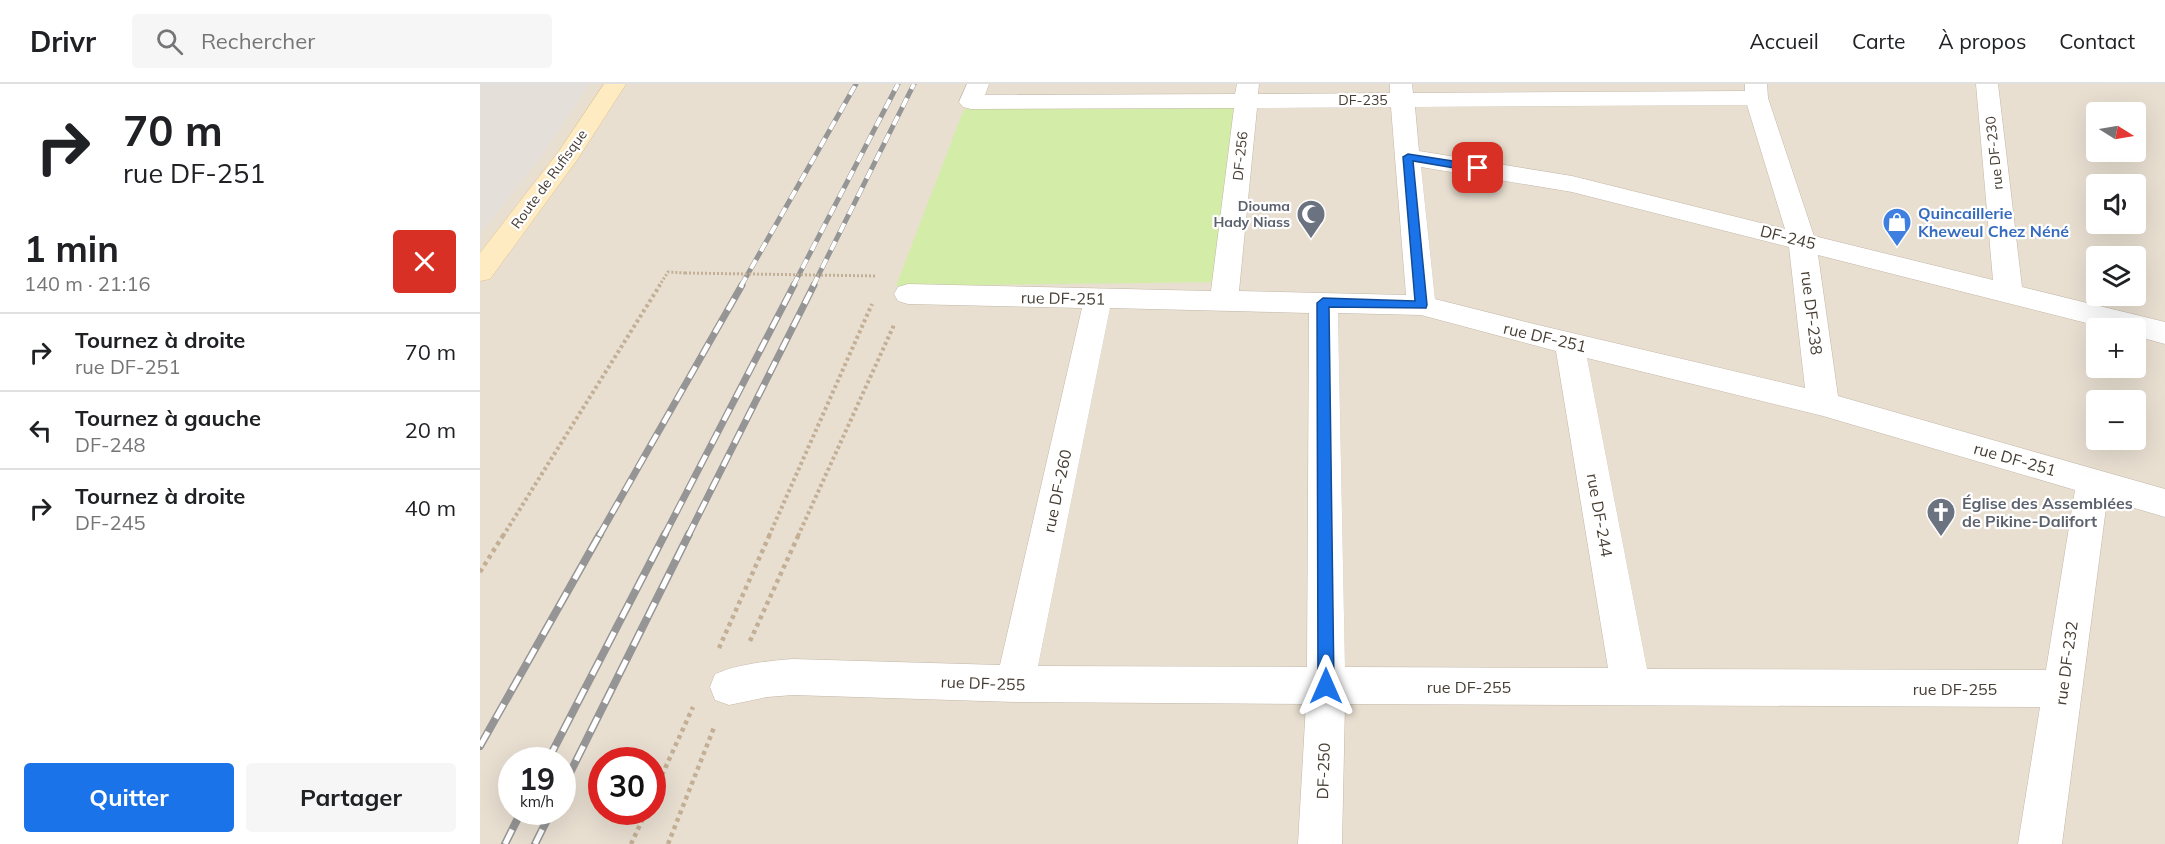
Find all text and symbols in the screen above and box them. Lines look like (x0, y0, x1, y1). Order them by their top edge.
search box (132, 14, 552, 68)
text: Drivr (30, 24, 96, 59)
icon: search (153, 25, 186, 58)
text: Rechercher (201, 27, 315, 55)
text: Accueil (1749, 28, 1819, 54)
text: Carte (1852, 28, 1905, 54)
text: À propos (1938, 28, 2026, 54)
text: Contact (2059, 28, 2135, 54)
street label: DF-235 (1338, 91, 1388, 109)
north arrow (2086, 102, 2146, 162)
map controls (2086, 102, 2146, 450)
text: 70 m (123, 104, 223, 157)
icon: right (24, 108, 102, 186)
street label: rue DF-230 (1981, 115, 2007, 191)
street label: Route de Rufisque (507, 126, 591, 232)
street label: DF-256 (1228, 130, 1252, 182)
pin (1452, 142, 1503, 193)
icon: arrive (1461, 151, 1494, 184)
text: rue DF-251 (123, 156, 265, 190)
button: sound (2086, 174, 2146, 234)
place label: Diouma Hady Niass (1213, 197, 1290, 231)
mosque icon: Diouma Hady Niass (1295, 198, 1327, 240)
place label: Quincaillerie Kheweul Chez Néné (1918, 203, 2069, 241)
shop icon: Quincaillerie Kheweul Chez Néné (1881, 206, 1913, 248)
street label: DF-245 (1758, 220, 1818, 254)
text: 1 min (24, 226, 119, 271)
button: close (393, 230, 456, 293)
button: layers (2086, 246, 2146, 306)
street label: rue DF-238 (1797, 270, 1827, 356)
text: 140 m · 21:16 (24, 271, 150, 296)
street label: rue DF-251 (1021, 287, 1105, 309)
street label: rue DF-251 (1502, 318, 1588, 356)
button: + (2086, 318, 2146, 378)
text: Tournez à droite (75, 326, 245, 354)
icon: right (24, 336, 57, 369)
text: 70 m (405, 338, 456, 366)
text: rue DF-251 (75, 354, 181, 379)
button: − (2086, 390, 2146, 450)
text: Tournez à gauche (75, 404, 261, 432)
icon: left (24, 414, 57, 447)
text: 20 m (405, 416, 456, 444)
text: DF-248 (75, 432, 146, 457)
street label: rue DF-251 (1972, 438, 2058, 480)
street label: rue DF-260 (1038, 448, 1076, 534)
street label: rue DF-244 (1583, 472, 1617, 559)
text: Tournez à droite (75, 482, 245, 510)
icon: right (24, 492, 57, 525)
place label: Église des Assemblées de Pikine-Dalifort (1962, 493, 2133, 531)
text: 40 m (405, 494, 456, 522)
church icon: Église des Assemblées de Pikine-Dalifort (1925, 496, 1957, 538)
text: DF-245 (75, 510, 146, 535)
street label: rue DF-232 (2050, 620, 2082, 706)
position arrow (1294, 654, 1358, 718)
street label: rue DF-255 (940, 672, 1026, 694)
street label: rue DF-255 (1427, 677, 1511, 697)
street label: rue DF-255 (1913, 679, 1997, 699)
street label: DF-250 (1312, 742, 1334, 800)
speed limit sign: 30 (588, 747, 666, 825)
text: 19 (519, 760, 555, 798)
button: Quitter (24, 763, 234, 832)
button: Partager (246, 763, 456, 832)
text: km/h (520, 792, 554, 811)

